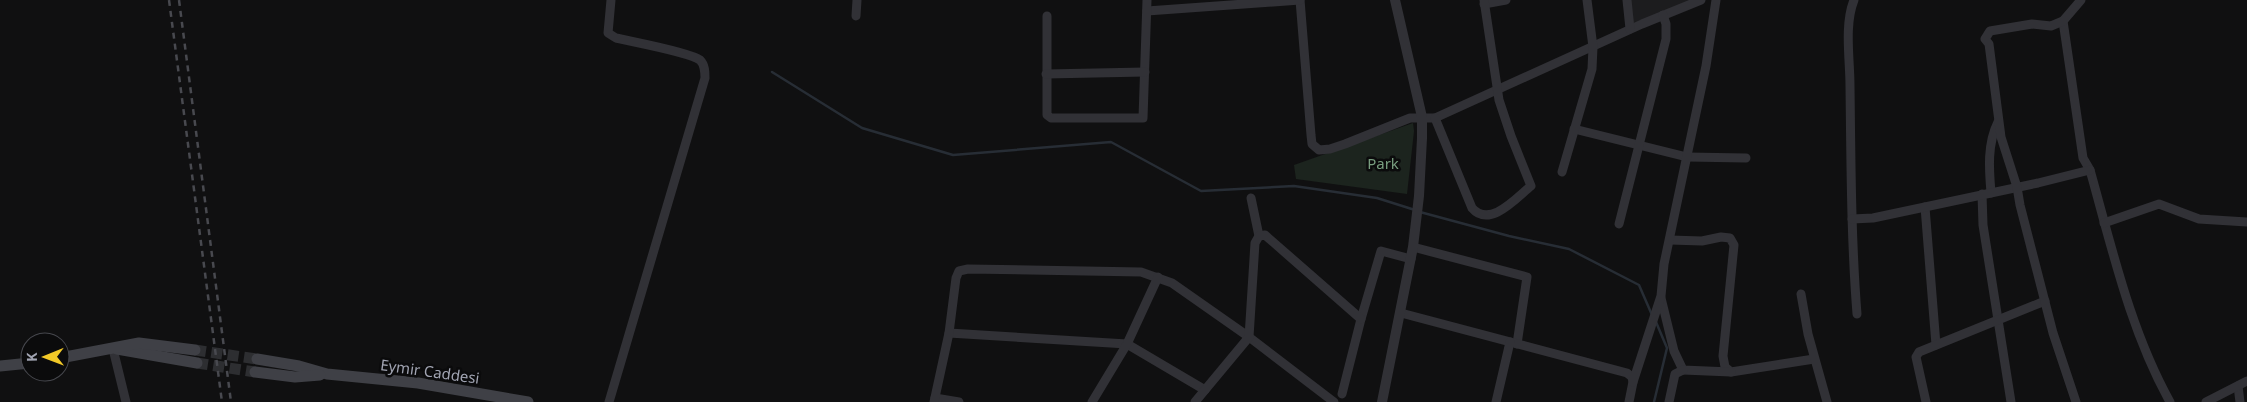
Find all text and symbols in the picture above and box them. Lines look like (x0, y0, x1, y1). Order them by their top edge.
park label: Park (1367, 153, 1399, 173)
north arrow (20, 332, 70, 382)
text: K (22, 352, 41, 362)
street label: Eymir Caddesi (379, 354, 481, 388)

